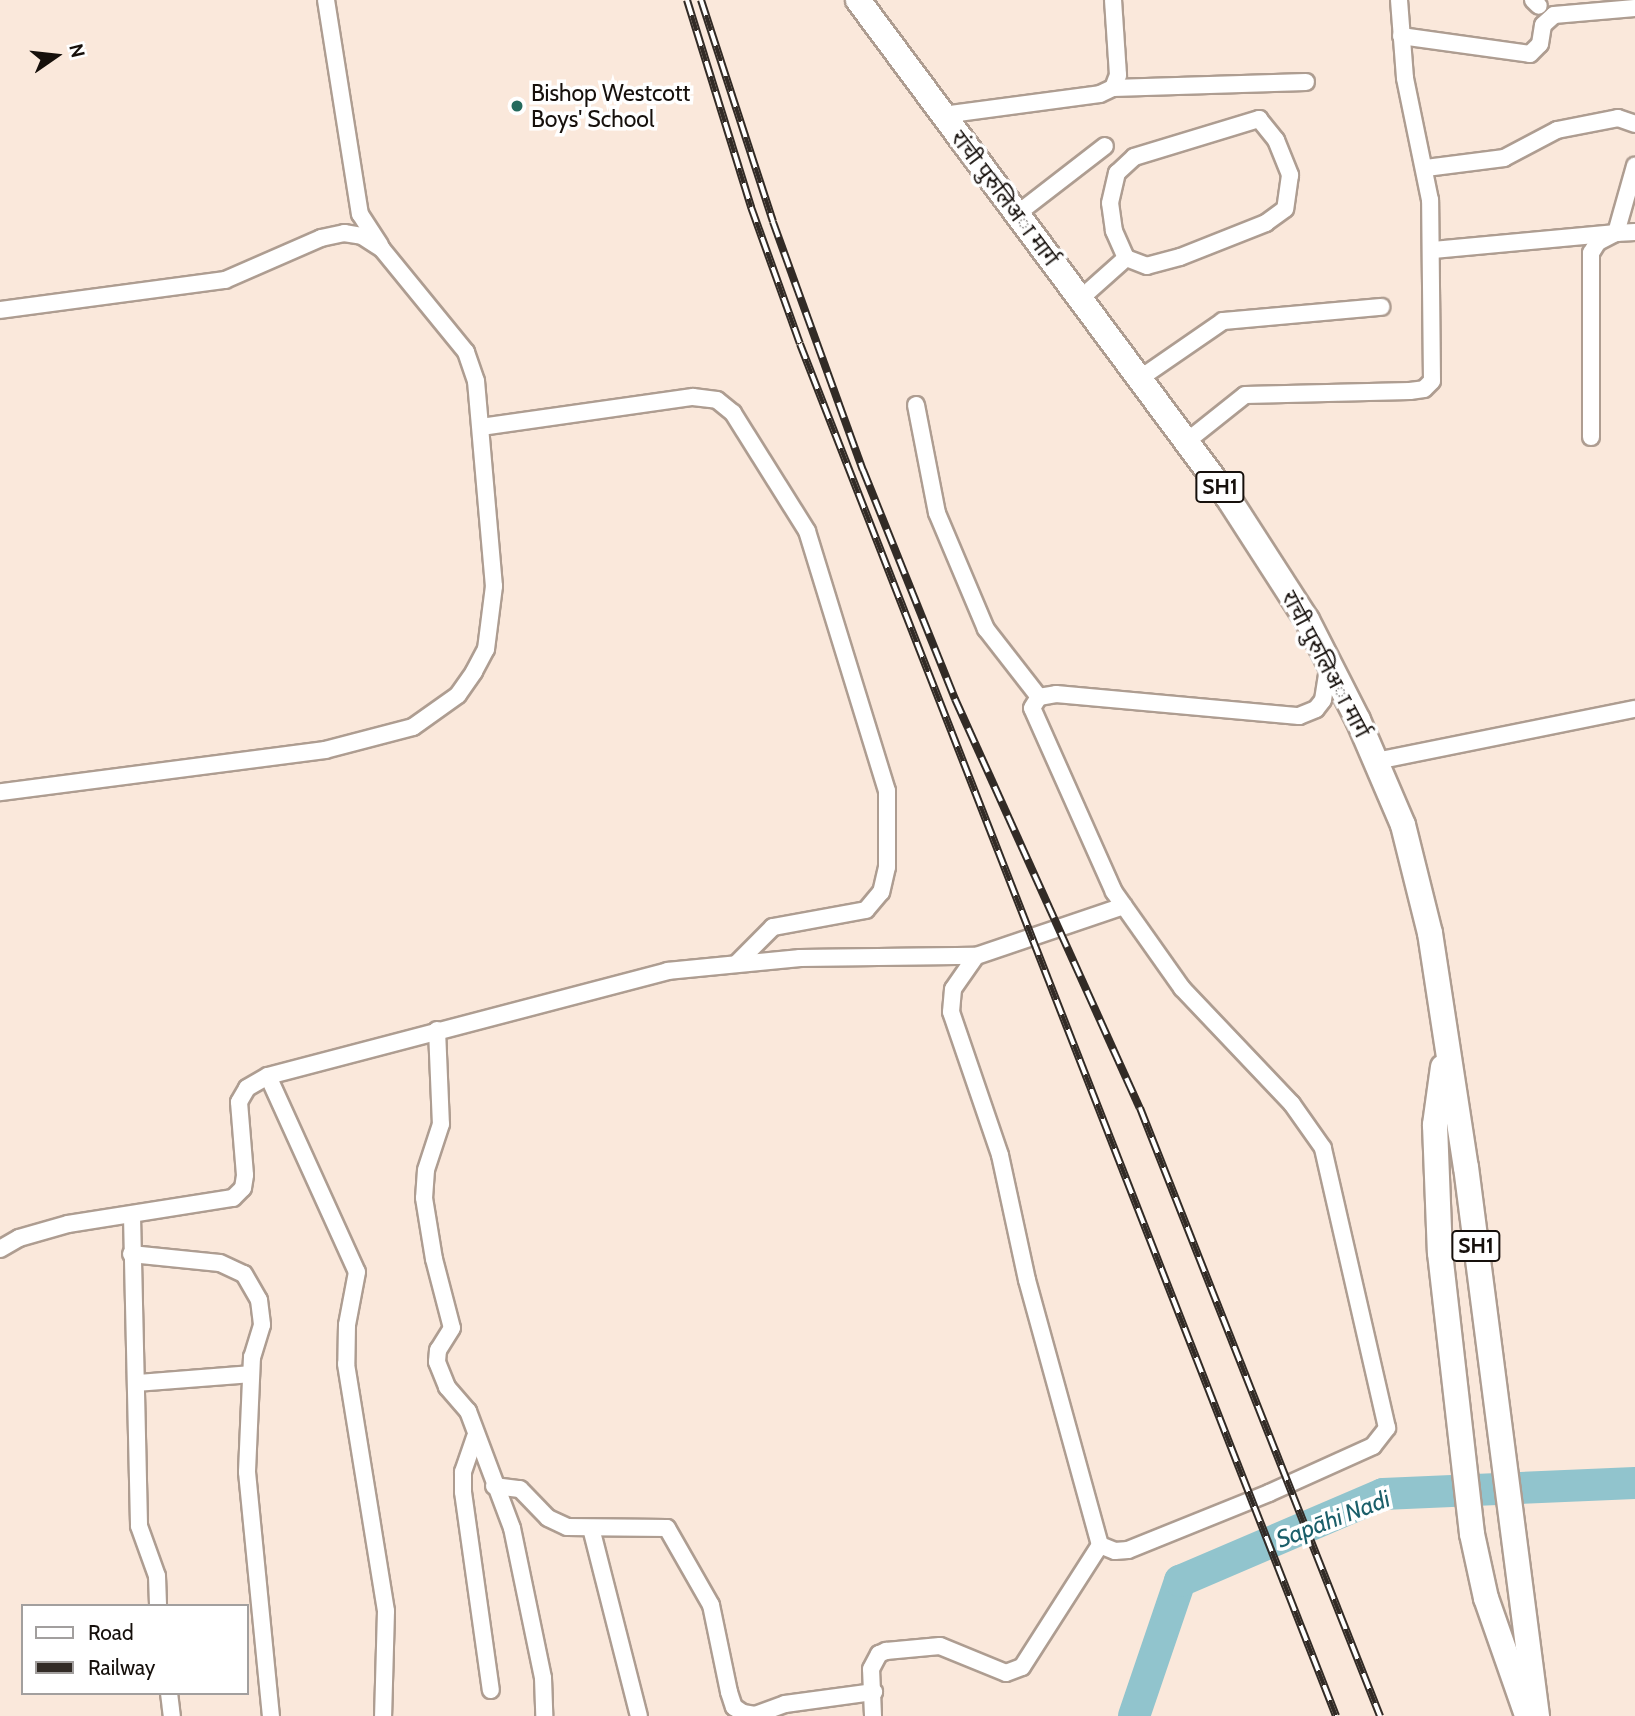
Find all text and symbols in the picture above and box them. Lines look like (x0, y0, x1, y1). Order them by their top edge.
north arrow (21, 21, 91, 91)
text: N (64, 41, 90, 60)
place label: Bishop Westcott Boys' School (531, 79, 690, 133)
marker: Bishop Westcott Boys' School (509, 98, 525, 114)
street label: रांची पुरुलिअा मार्ग (945, 125, 1065, 271)
road number: SH1 (1194, 470, 1246, 504)
street label: रांची पुरुलिअा मार्ग (1276, 586, 1376, 742)
road number: SH1 (1450, 1228, 1502, 1264)
water label: Sapāhi Nadi (1272, 1484, 1394, 1554)
legend (21, 1604, 248, 1695)
text: Road (88, 1620, 134, 1645)
text: Railway (88, 1655, 155, 1680)

